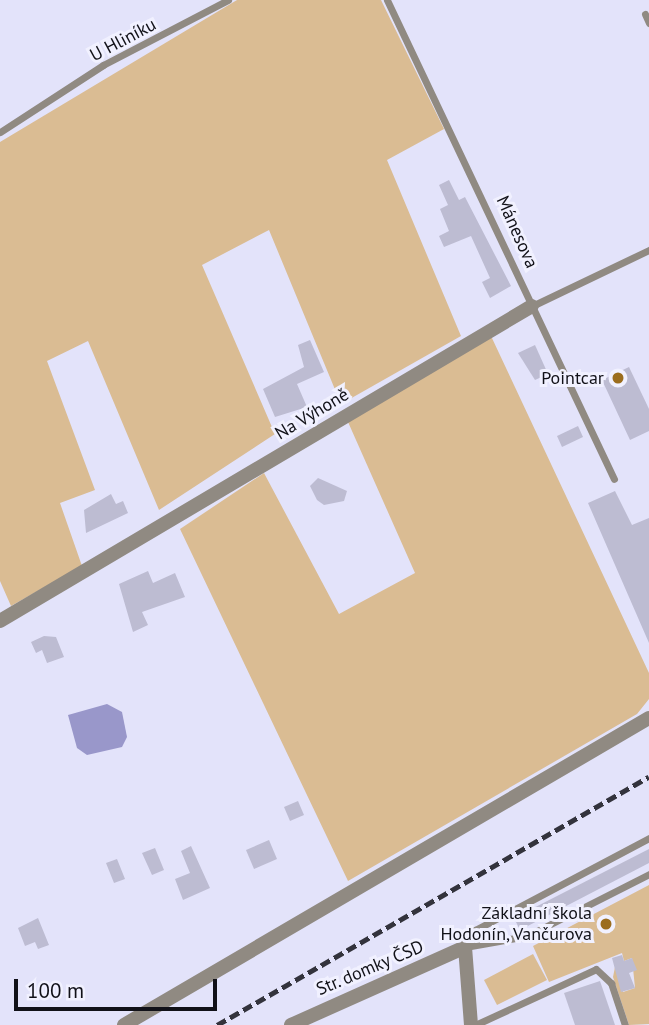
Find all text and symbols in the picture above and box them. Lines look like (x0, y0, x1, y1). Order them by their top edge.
street label: U Hliníku (86, 14, 160, 66)
street label: Mánesova (492, 193, 542, 271)
place label: Pointcar (541, 367, 604, 389)
marker: Pointcar (610, 370, 626, 386)
street label: Na Výhoně (271, 383, 353, 445)
place label: Základní škola Hodonín, Vančurova (438, 903, 592, 946)
marker: Základní škola Hodonín, Vančurova (598, 916, 614, 932)
street label: Str. domky ČSD (312, 935, 428, 1001)
scale bar (18, 965, 220, 1009)
text: 100 m (27, 977, 84, 1004)

